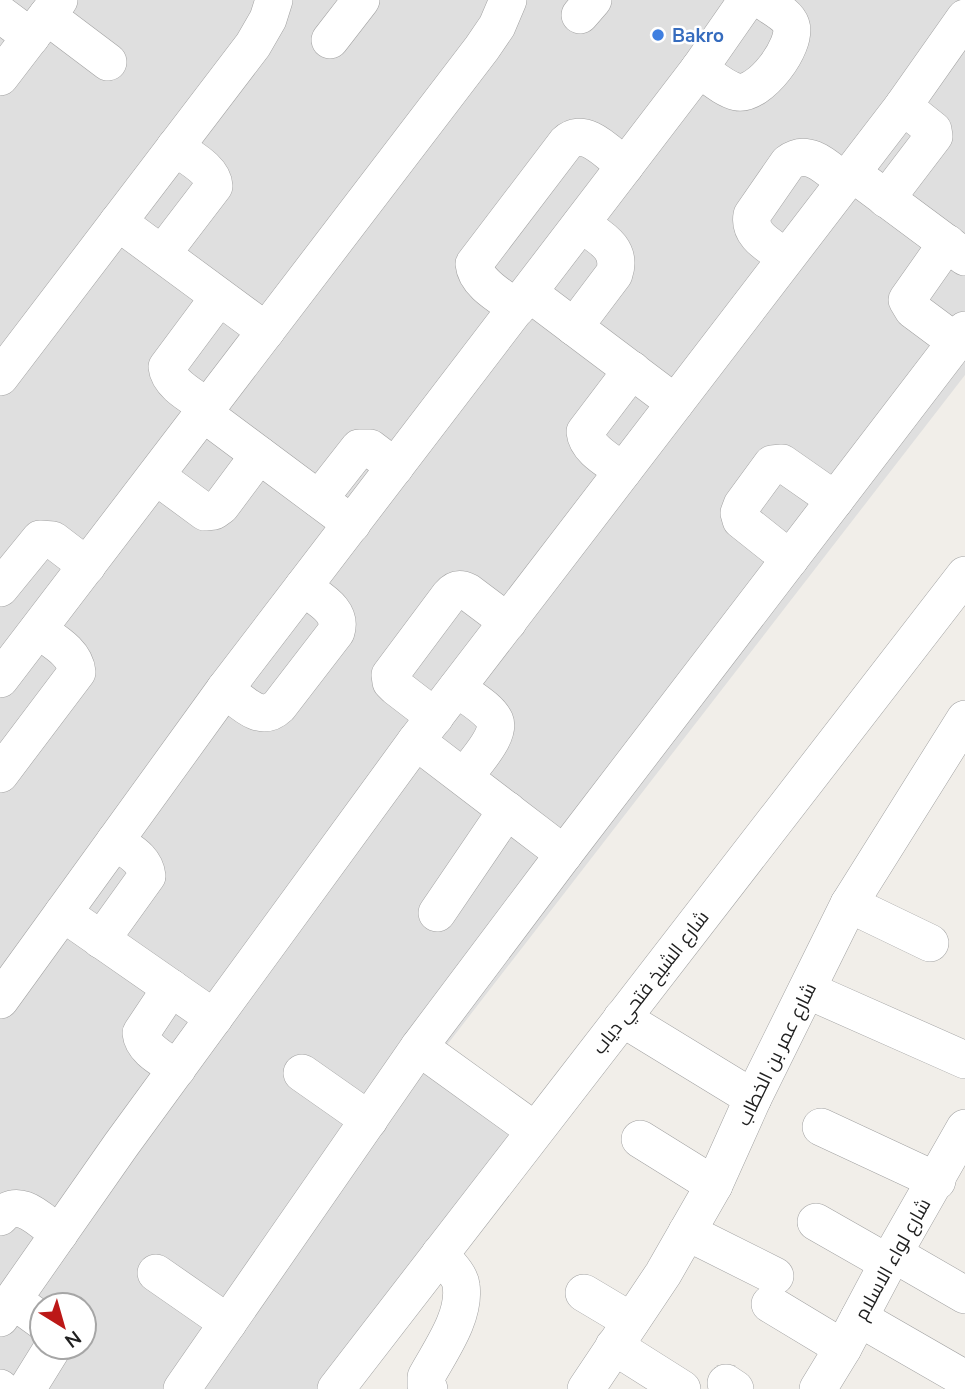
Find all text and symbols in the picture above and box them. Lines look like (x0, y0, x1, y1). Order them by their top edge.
place label: Bakro (672, 23, 724, 49)
marker: Bakro (650, 27, 666, 43)
street label: شارع الشيخ فتحي دياب (586, 905, 716, 1061)
street label: شارع عمر بن الخطاب (731, 979, 823, 1130)
street label: شارع لواء الاسلام (849, 1194, 937, 1325)
north arrow (28, 1291, 98, 1361)
text: N (59, 1324, 86, 1353)

